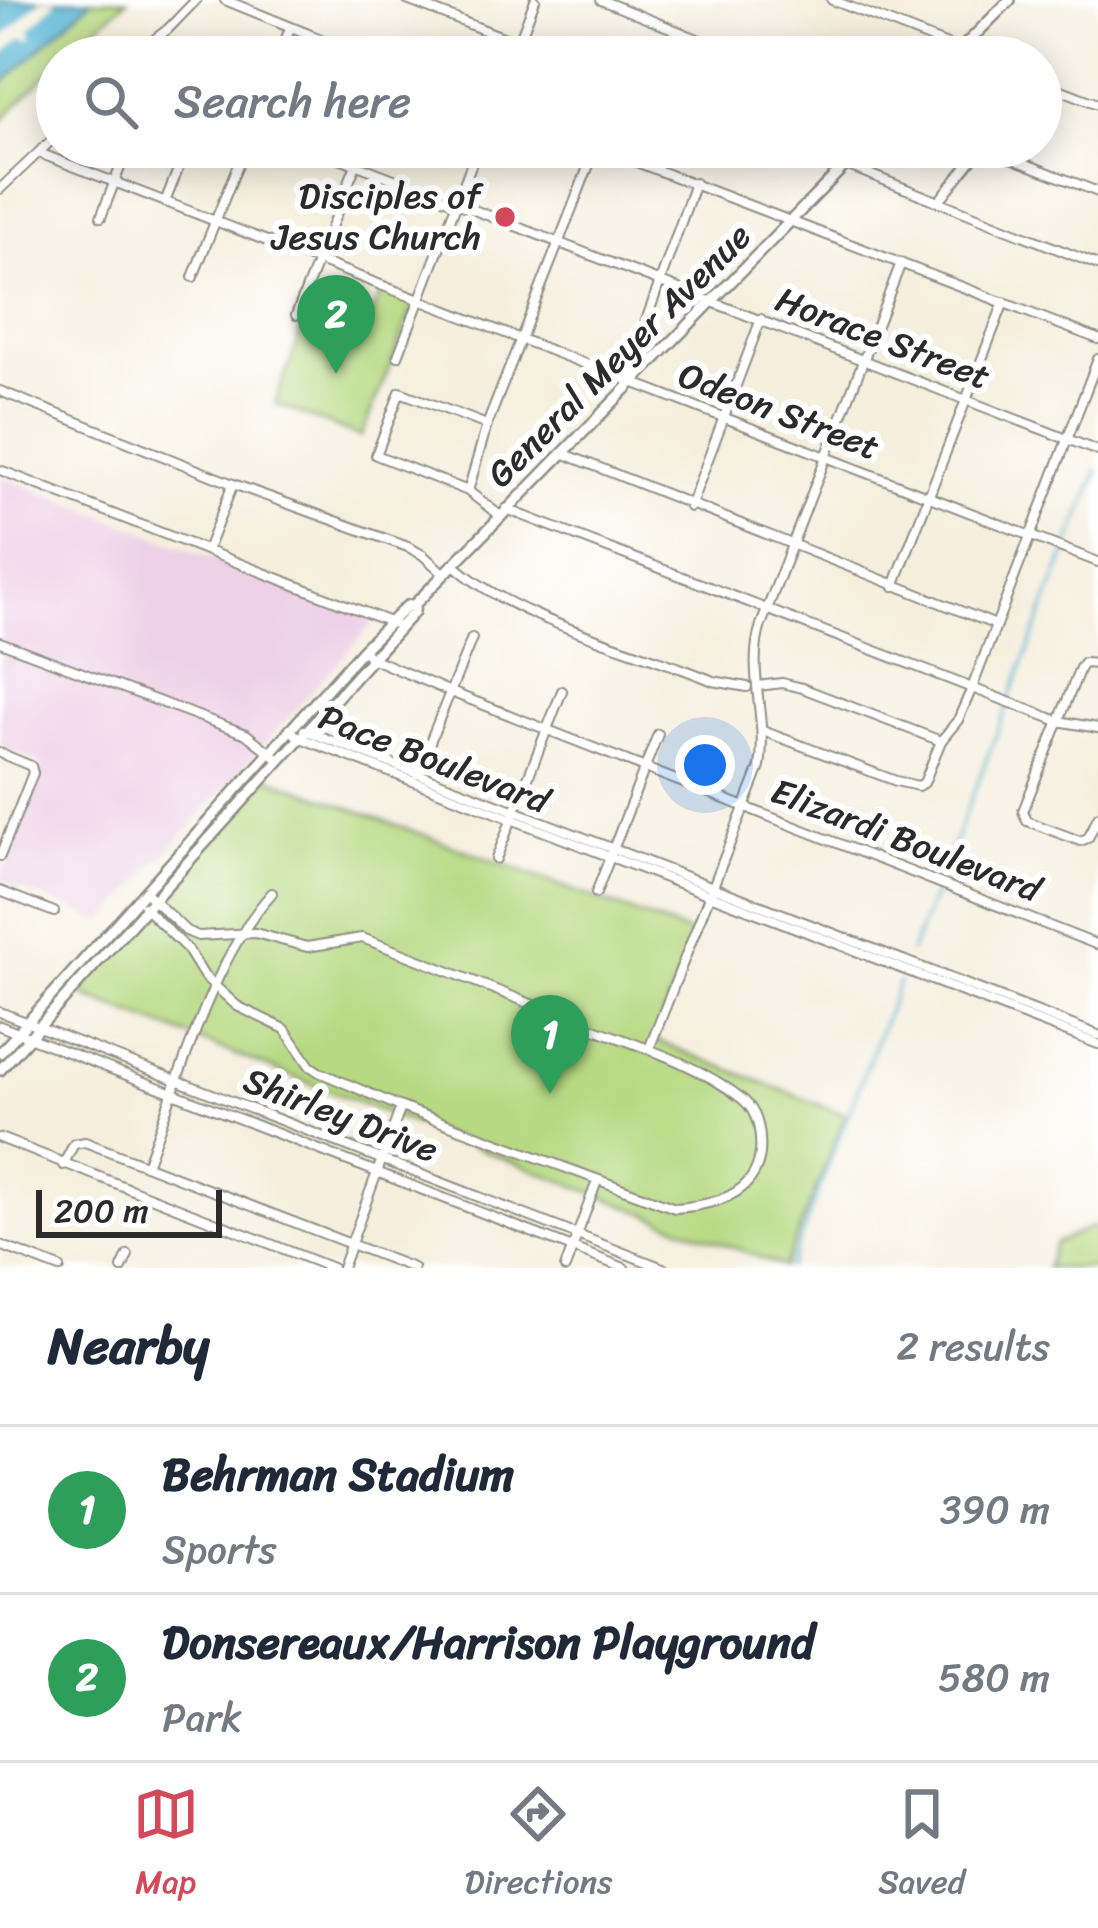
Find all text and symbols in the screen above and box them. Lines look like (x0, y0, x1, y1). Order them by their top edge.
search box (36, 36, 1062, 168)
text: Search here (174, 62, 411, 142)
icon: search (78, 69, 144, 135)
place label: Disciples of Jesus Church (270, 164, 484, 269)
marker: Disciples of Jesus Church (492, 204, 518, 230)
street label: General Meyer Avenue (471, 207, 767, 503)
street label: Horace Street (766, 268, 1000, 408)
pin: 2 (297, 275, 375, 374)
street label: Odeon Street (669, 343, 889, 479)
street label: Pace Boulevard (309, 686, 561, 833)
your location (675, 735, 735, 795)
street label: Elizardi Boulevard (762, 759, 1052, 922)
pin: 1 (511, 995, 589, 1094)
street label: Shirley Drive (234, 1048, 448, 1182)
text: 200 m (54, 1182, 149, 1240)
scale bar (36, 1184, 222, 1237)
text: Nearby (48, 1301, 209, 1391)
text: 2 results (896, 1312, 1050, 1381)
text: Behrman Stadium (162, 1435, 514, 1515)
text: 1 (79, 1475, 95, 1544)
text: 390 m (940, 1475, 1050, 1544)
text: Sports (162, 1515, 277, 1584)
text: Donsereaux/Harrison Playground (162, 1603, 815, 1683)
text: 2 (76, 1643, 98, 1712)
text: 580 m (938, 1643, 1050, 1712)
text: Park (162, 1683, 242, 1752)
tab: Map (133, 1781, 199, 1911)
tab: Directions (465, 1781, 612, 1911)
tab: Saved (878, 1781, 965, 1911)

